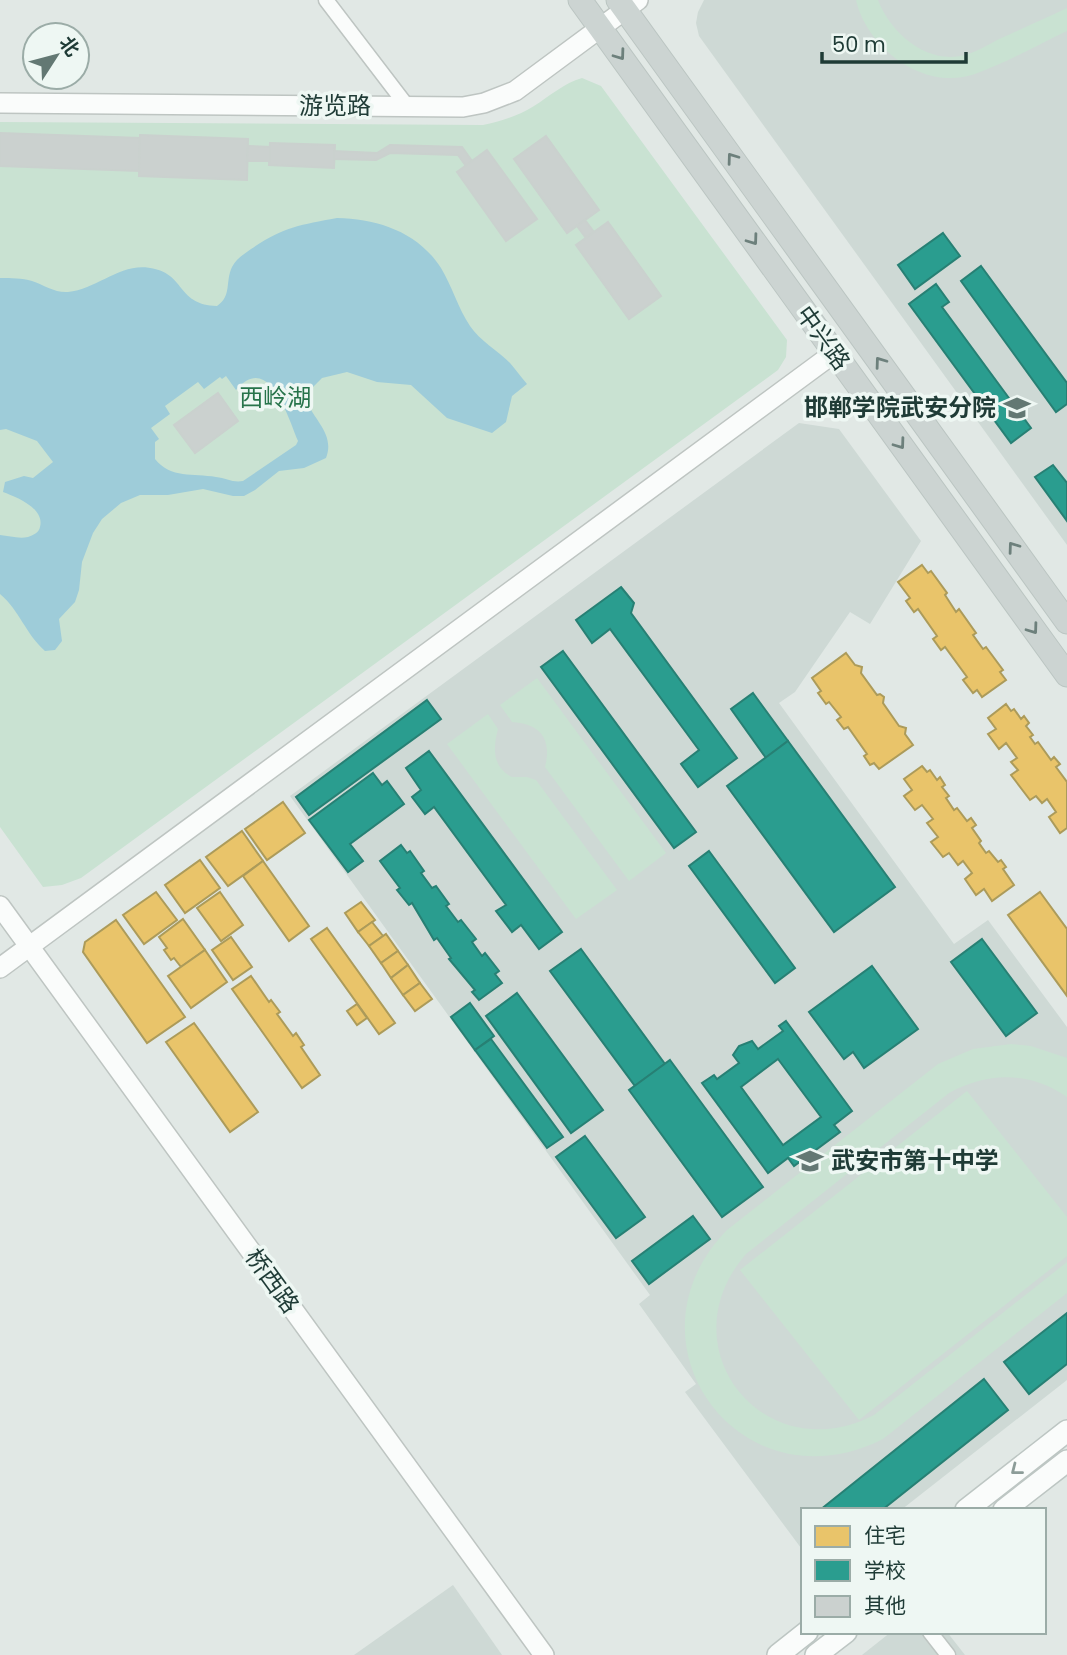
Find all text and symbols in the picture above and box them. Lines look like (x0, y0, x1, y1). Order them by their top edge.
north arrow (21, 21, 91, 91)
scale bar (822, 21, 965, 65)
text: 50 m (832, 30, 886, 59)
text: 北 (53, 31, 86, 62)
one-way arrow (611, 47, 624, 60)
street label: 游览路 (299, 89, 371, 122)
one-way arrow (728, 153, 740, 166)
one-way arrow (745, 232, 757, 245)
street label: 中兴路 (789, 299, 858, 377)
one-way arrow (875, 357, 888, 370)
park label: 西岭湖 (239, 381, 311, 414)
place label: 邯郸学院武安分院 (804, 391, 996, 424)
school or university icon: 邯郸学院武安分院 (1002, 393, 1032, 423)
one-way arrow (892, 436, 904, 449)
one-way arrow (1009, 542, 1021, 555)
one-way arrow (1025, 621, 1038, 634)
place label: 武安市第十中学 (831, 1144, 999, 1177)
school or university icon: 武安市第十中学 (795, 1146, 825, 1176)
street label: 桥西路 (238, 1242, 307, 1320)
one-way arrow (1012, 1462, 1024, 1475)
legend (801, 1508, 1046, 1634)
text: 住宅 (864, 1521, 906, 1550)
text: 学校 (864, 1556, 906, 1585)
text: 其他 (864, 1591, 906, 1620)

